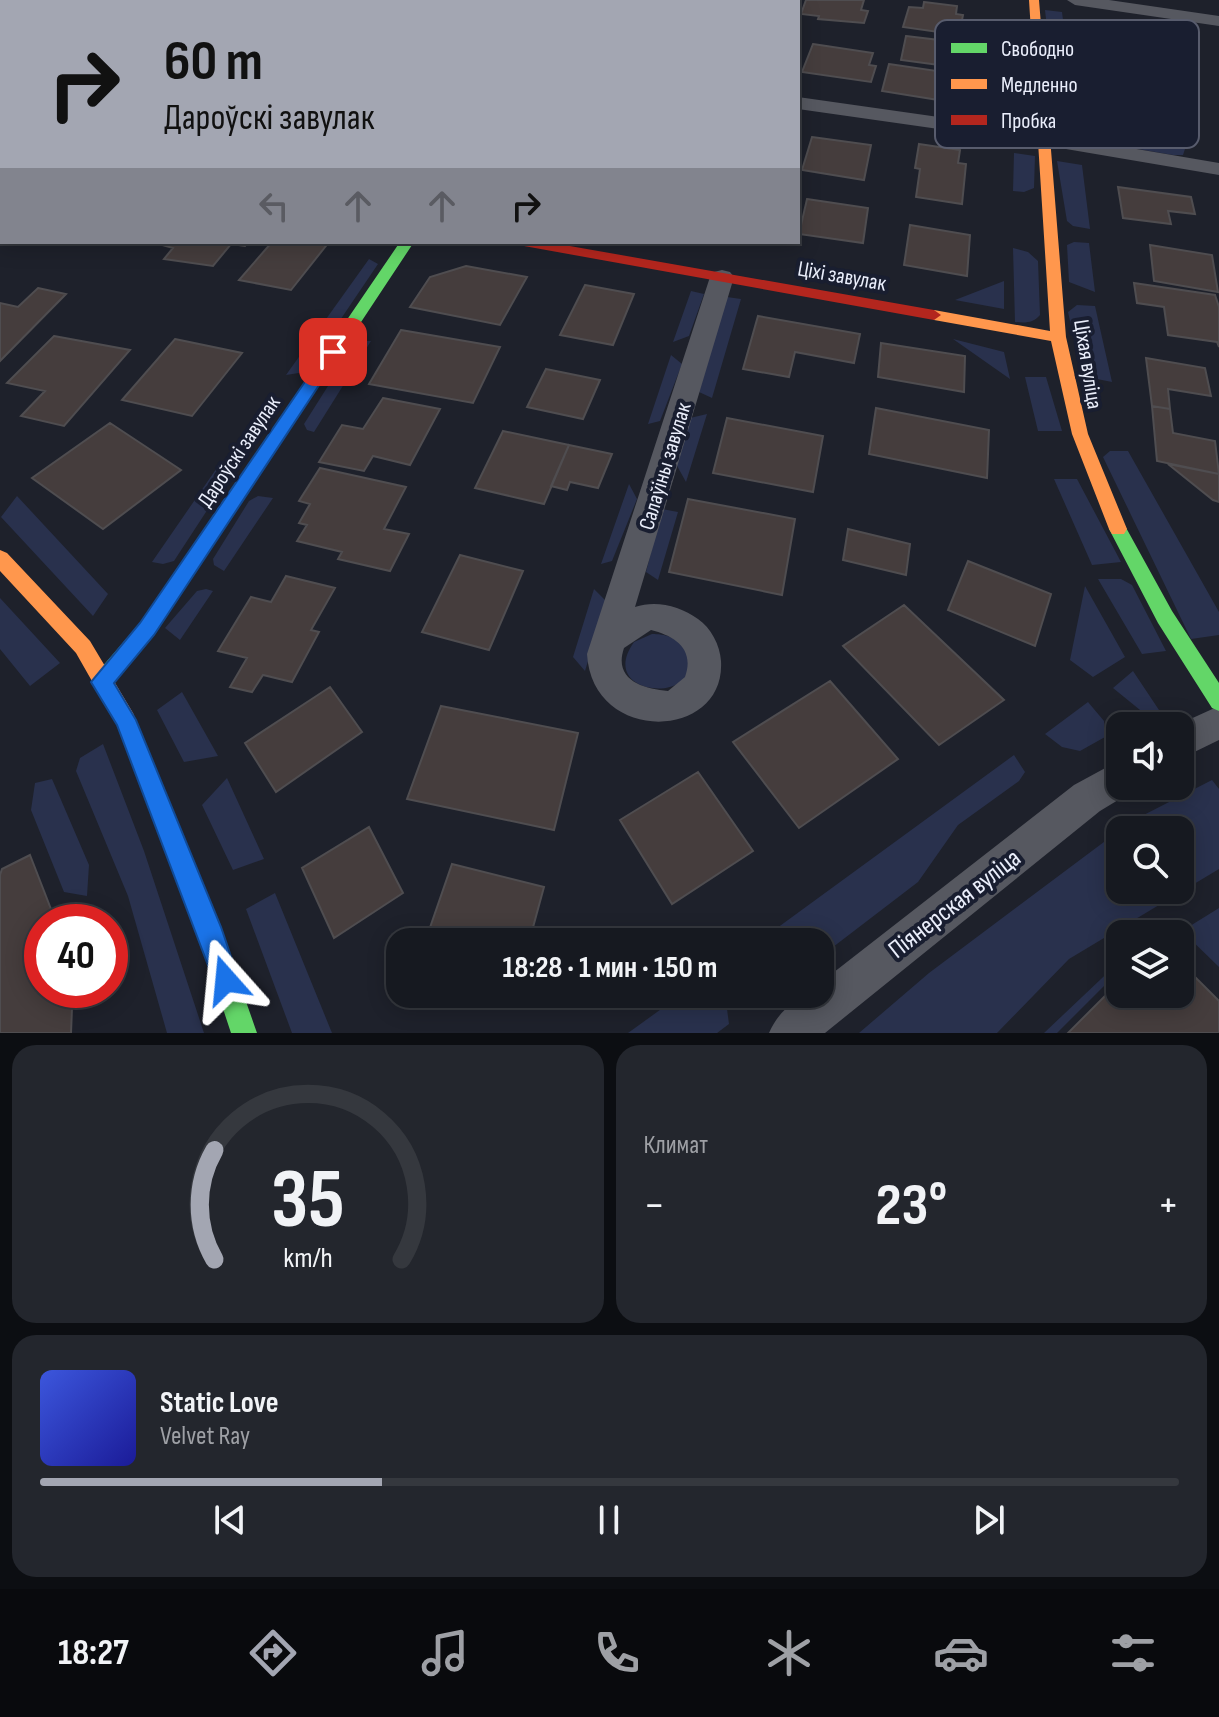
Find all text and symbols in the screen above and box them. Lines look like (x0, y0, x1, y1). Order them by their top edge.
legend (935, 20, 1199, 148)
text: 60 m (164, 29, 263, 96)
icon: right (32, 32, 136, 136)
text: Свободно (1001, 36, 1074, 63)
text: Медленно (1001, 72, 1078, 99)
text: Дароўскі завулак (164, 97, 374, 140)
text: Пробка (1001, 108, 1056, 135)
icon: left (252, 184, 296, 228)
icon: ahead (336, 184, 380, 228)
icon: ahead (420, 184, 464, 228)
icon: right (504, 184, 548, 228)
street label: Ціхі завулак (795, 255, 889, 298)
street label: Ціхая вуліца (1067, 317, 1108, 411)
pin (299, 318, 367, 386)
icon: arrive (311, 330, 355, 374)
street label: Дароўскі завулак (192, 390, 287, 513)
street label: Салаўіны завулак (633, 399, 698, 533)
map controls (1106, 712, 1194, 1008)
button: sound (1106, 712, 1194, 800)
button: search (1106, 816, 1194, 904)
street label: Піянерская вуліца (883, 843, 1027, 966)
speed limit sign: 40 (24, 904, 128, 1008)
button: layers (1106, 920, 1194, 1008)
position arrow (184, 938, 268, 1022)
text: 18:28 · 1 мин · 150 m (503, 950, 717, 986)
text: Климат (644, 1130, 708, 1161)
text: 35 (271, 1151, 345, 1251)
text: 23° (875, 1170, 947, 1242)
text: − (644, 1179, 665, 1232)
text: + (1157, 1179, 1179, 1232)
text: km/h (283, 1241, 332, 1276)
text: Static Love (160, 1385, 279, 1421)
text: Velvet Ray (160, 1421, 250, 1452)
icon: previous (208, 1498, 252, 1542)
icon: pause (587, 1498, 631, 1542)
icon: next (967, 1498, 1011, 1542)
icon: directions (245, 1625, 301, 1681)
icon: music (417, 1625, 473, 1681)
icon: phone (589, 1625, 645, 1681)
icon: climate (761, 1625, 817, 1681)
icon: car (933, 1625, 989, 1681)
icon: filters (1105, 1625, 1161, 1681)
text: 18:27 (58, 1632, 129, 1675)

